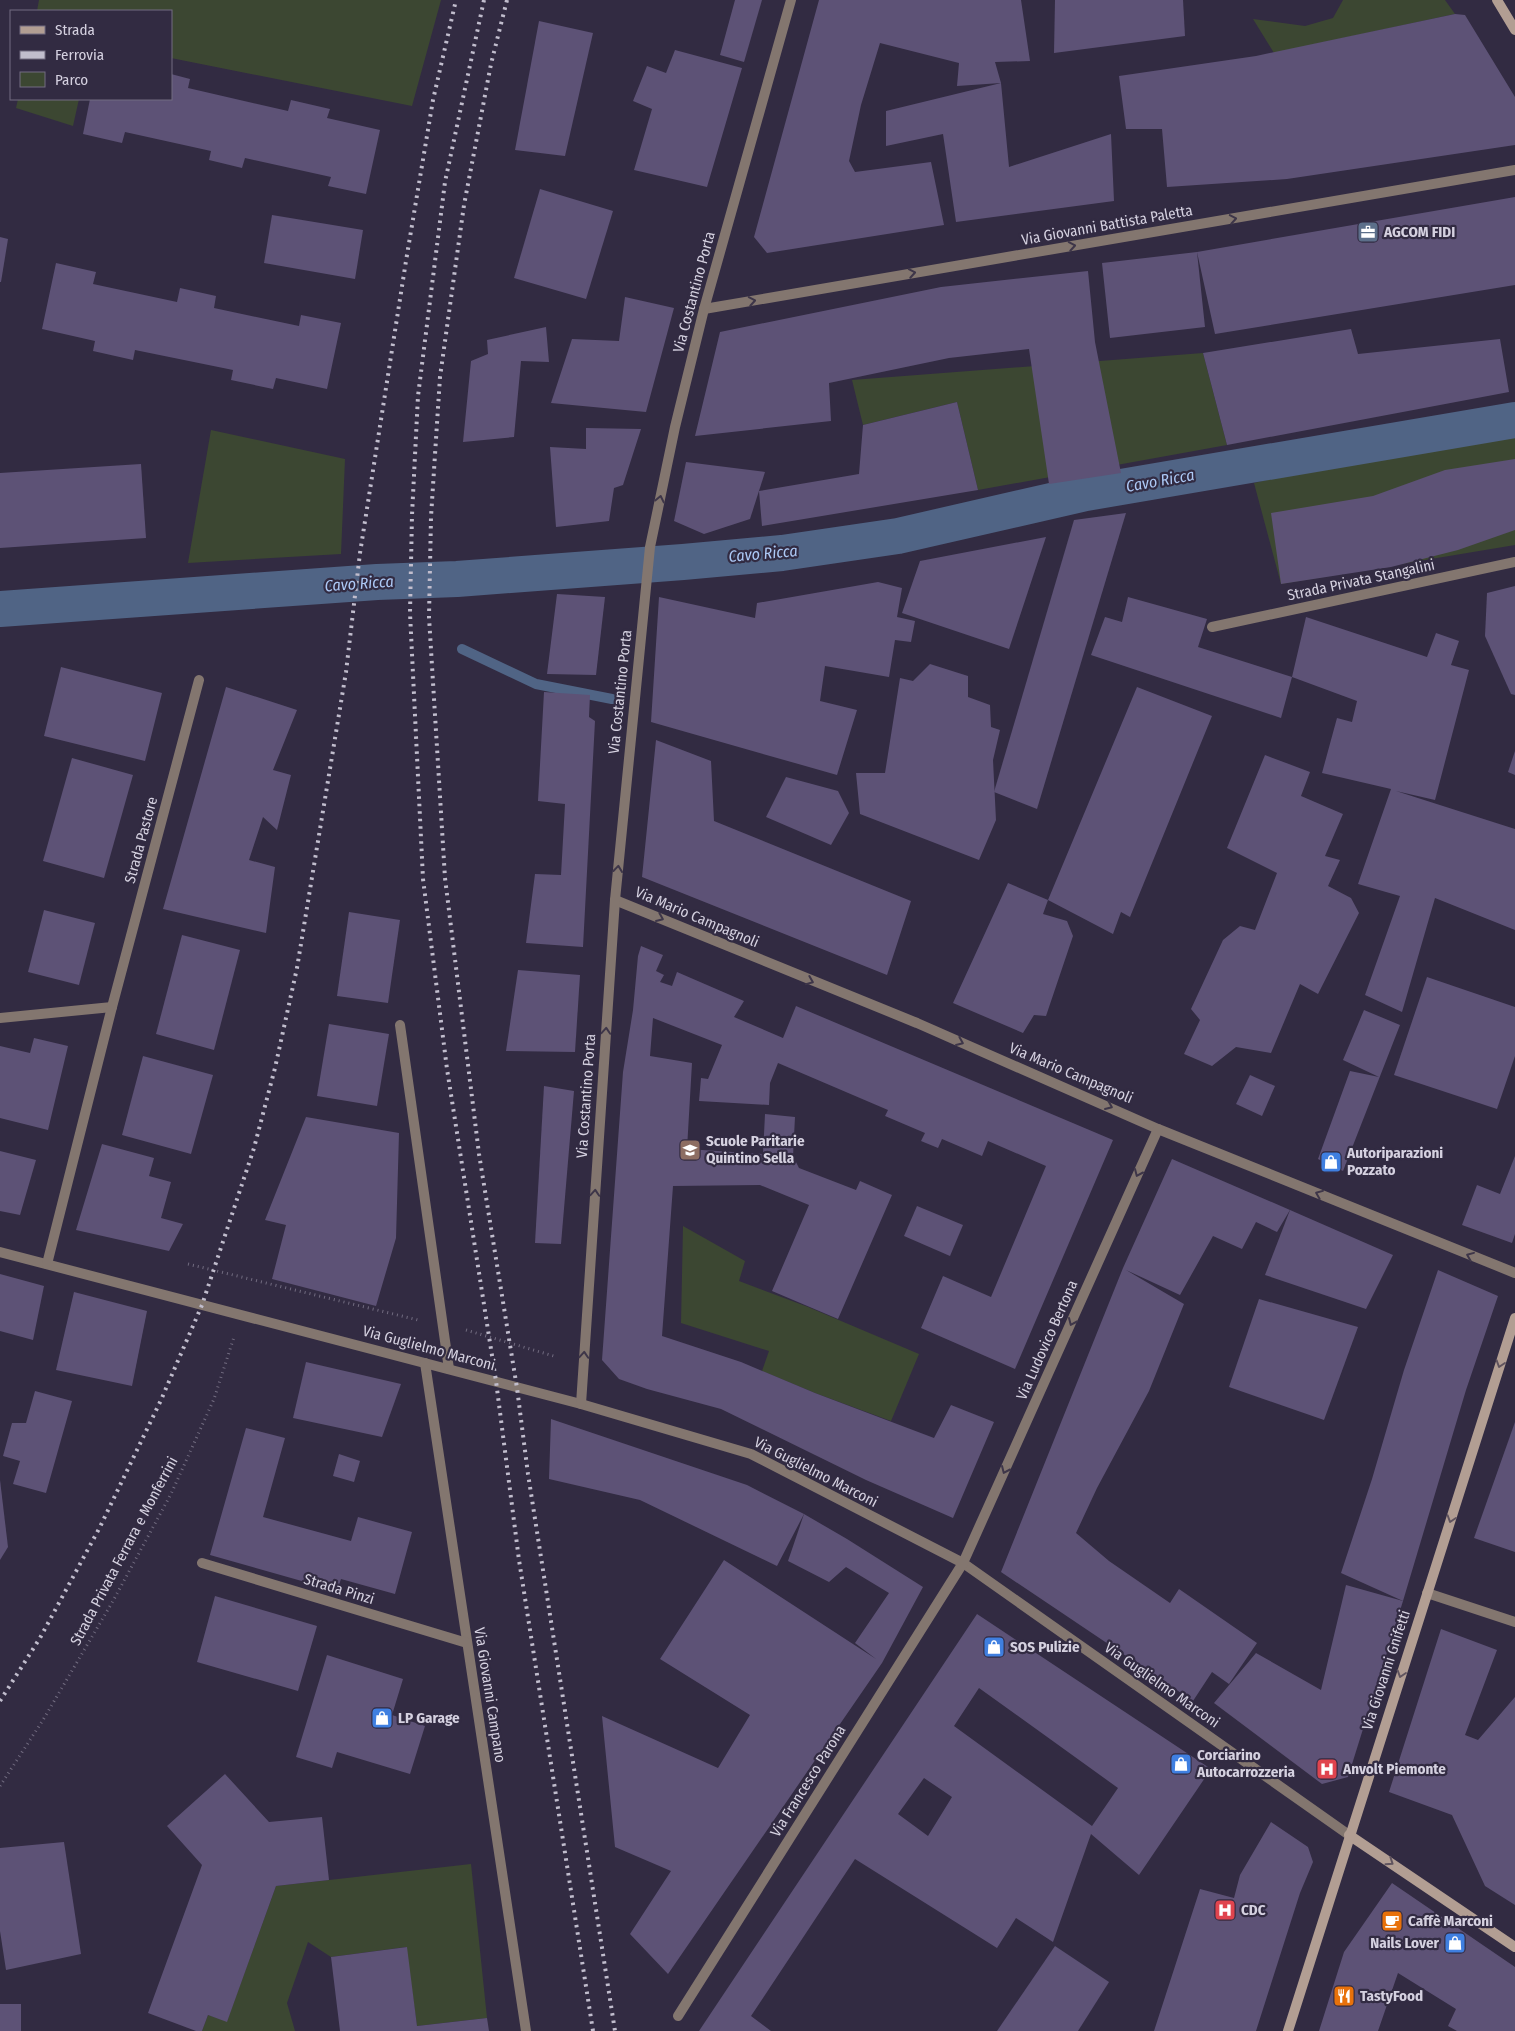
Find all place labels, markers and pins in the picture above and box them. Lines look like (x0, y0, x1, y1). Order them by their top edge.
office icon: AGCOM FIDI (1356, 220, 1380, 244)
place label: AGCOM FIDI (1383, 223, 1455, 241)
place label: Scuole Paritarie Quintino Sella (706, 1132, 805, 1167)
school or university icon: Scuole Paritarie Quintino Sella (678, 1138, 702, 1162)
place label: Autoriparazioni Pozzato (1346, 1144, 1443, 1179)
shop icon: Autoriparazioni Pozzato (1319, 1150, 1343, 1174)
shop icon: SOS Pulizie (982, 1635, 1006, 1659)
place label: SOS Pulizie (1010, 1638, 1080, 1656)
shop icon: LP Garage (370, 1706, 394, 1730)
place label: LP Garage (398, 1709, 460, 1727)
place label: Corciarino Autocarrozzeria (1196, 1746, 1296, 1781)
shop icon: Corciarino Autocarrozzeria (1169, 1752, 1193, 1776)
hospital icon: Anvolt Piemonte (1315, 1757, 1339, 1781)
place label: Anvolt Piemonte (1342, 1760, 1446, 1778)
hospital icon: CDC (1213, 1898, 1237, 1922)
place label: CDC (1241, 1901, 1266, 1919)
cafe icon: Caffè Marconi (1380, 1909, 1404, 1933)
place label: Caffè Marconi (1408, 1912, 1493, 1930)
shop icon: Nails Lover (1443, 1931, 1467, 1955)
place label: Nails Lover (1370, 1934, 1440, 1952)
restaurant icon: TastyFood (1332, 1984, 1356, 2008)
place label: TastyFood (1360, 1987, 1423, 2005)

